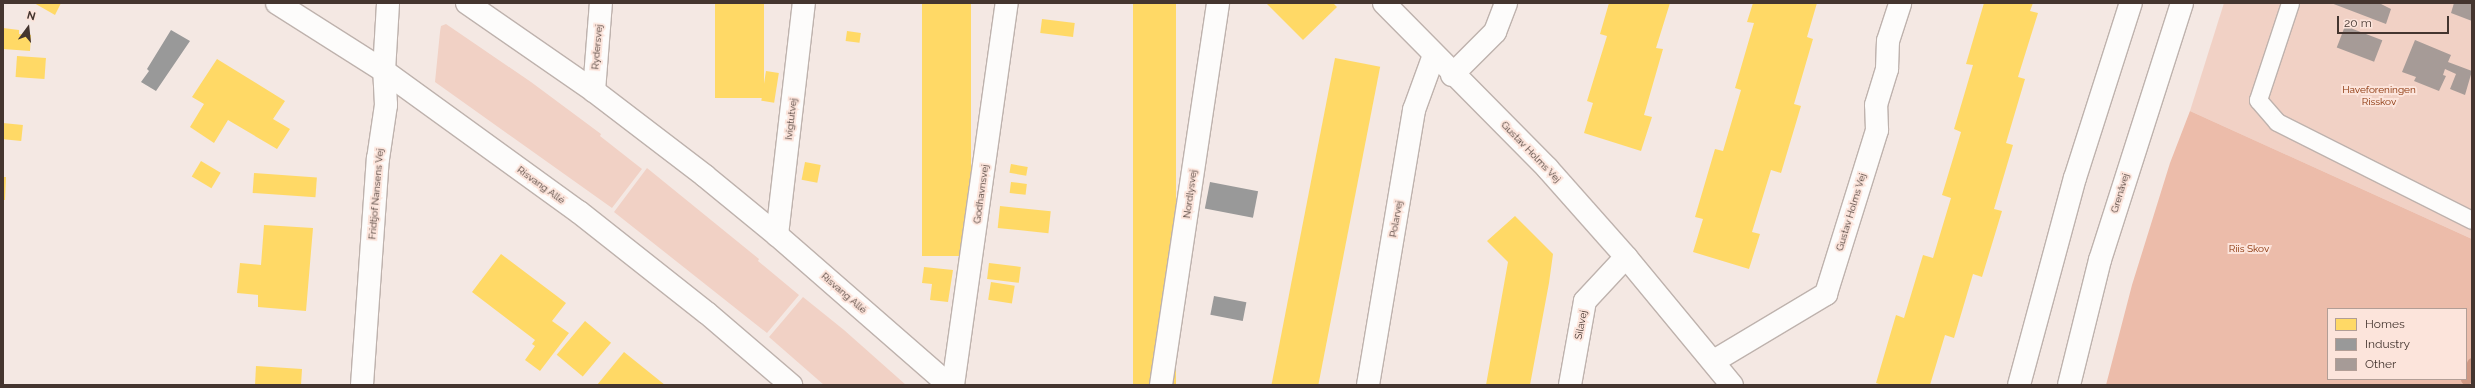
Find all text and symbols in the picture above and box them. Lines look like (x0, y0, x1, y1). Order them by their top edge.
north arrow (8, 8, 48, 48)
scale bar (2339, 8, 2451, 34)
text: N (25, 9, 37, 23)
text: 20 m (2344, 16, 2372, 30)
street label: Rydersvej (589, 24, 605, 70)
park label: Haveforeningen Risskov (2342, 83, 2416, 106)
street label: Ivigtutvej (782, 97, 800, 141)
street label: Gustav Holms Vej (1498, 119, 1564, 185)
street label: Fridtjof Nansens Vej (366, 148, 386, 240)
street label: Risvang Allé (515, 163, 567, 207)
street label: Godhavnsvej (971, 164, 991, 224)
street label: Nordlysvej (1181, 169, 1199, 219)
street label: Gustav Holms Vej (1833, 171, 1869, 253)
street label: Grenåvej (2108, 172, 2132, 214)
street label: Polarvej (1387, 200, 1405, 238)
park label: Riis Skov (2229, 243, 2269, 255)
street label: Risvang Allé (819, 270, 869, 316)
legend (2327, 308, 2467, 380)
street label: Silavej (1572, 309, 1590, 341)
text: Homes (2365, 317, 2405, 331)
text: Industry (2365, 337, 2410, 351)
text: Other (2365, 357, 2396, 371)

